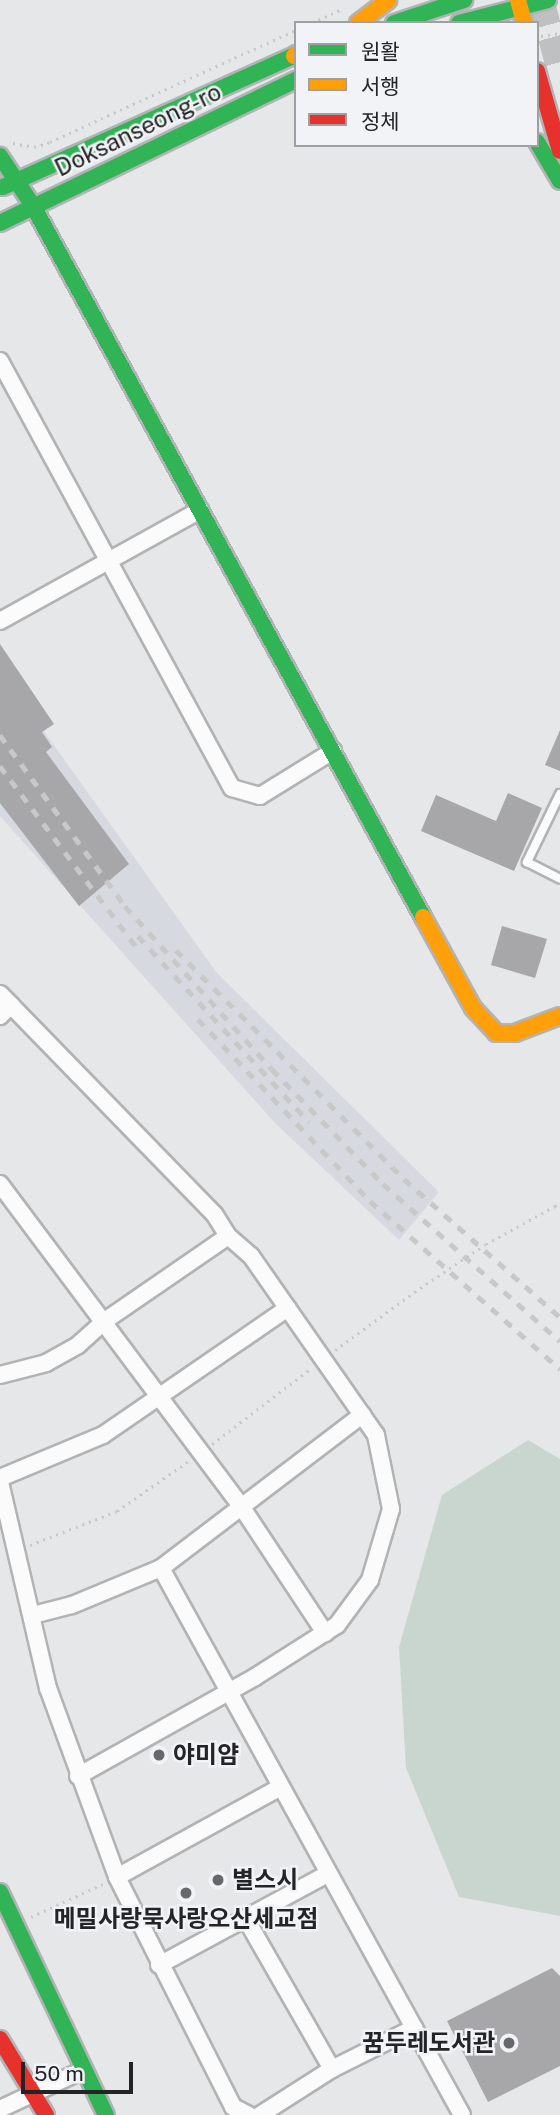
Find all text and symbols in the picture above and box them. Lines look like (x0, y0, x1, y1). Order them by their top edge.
legend (294, 21, 539, 147)
text: 원활 (361, 39, 400, 64)
text: 서행 (361, 74, 400, 99)
street label: Doksanseong-ro (50, 77, 226, 183)
text: 정체 (361, 109, 400, 134)
place label: 야미얌 (173, 1741, 239, 1769)
marker: 야미얌 (151, 1747, 167, 1763)
place label: 별스시 (232, 1866, 298, 1894)
marker: 별스시 (210, 1872, 226, 1888)
marker: 메밀사랑묵사랑오산세교점 (178, 1885, 194, 1901)
place label: 메밀사랑묵사랑오산세교점 (54, 1905, 318, 1933)
place label: 꿈두레도서관 (363, 2029, 495, 2057)
marker: 꿈두레도서관 (501, 2035, 517, 2051)
scale bar (24, 2048, 136, 2092)
text: 50 m (34, 2061, 84, 2086)

